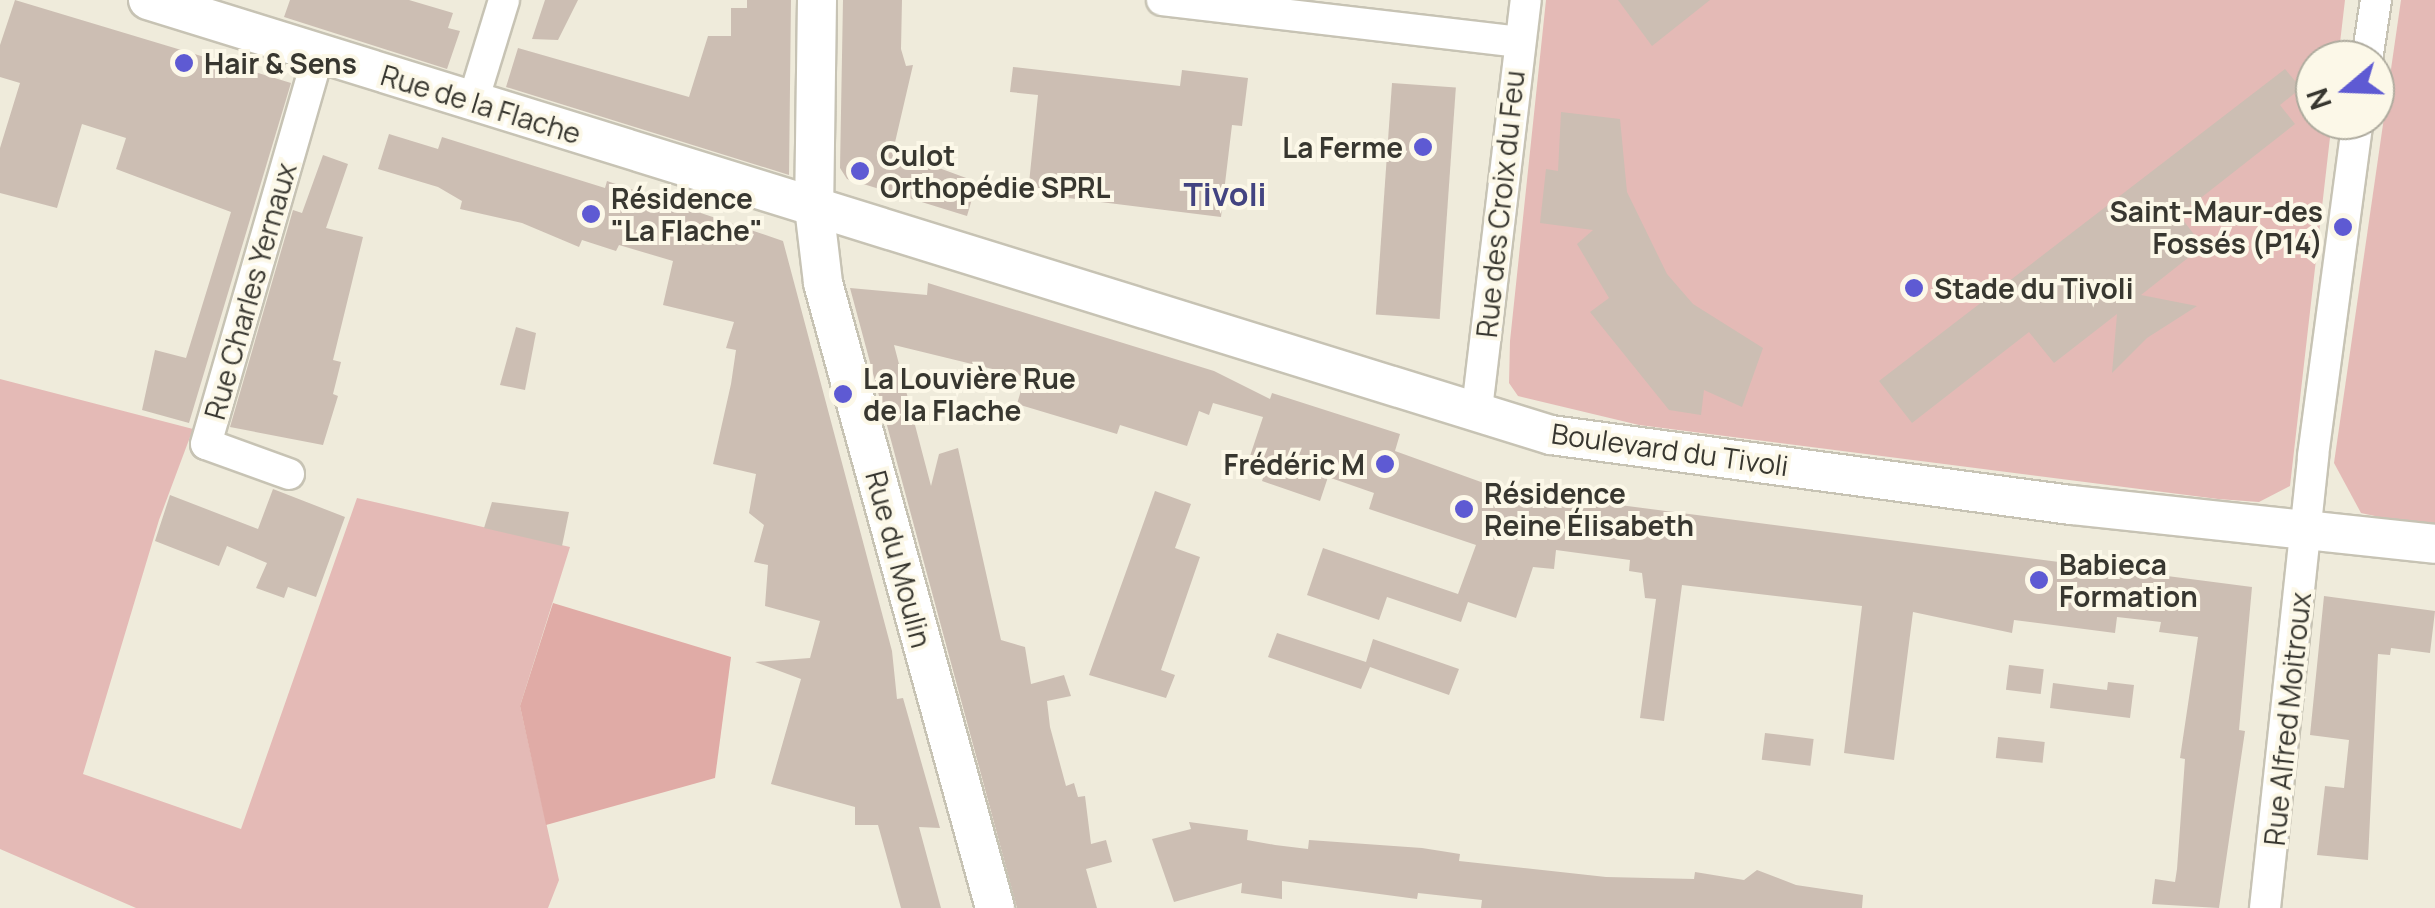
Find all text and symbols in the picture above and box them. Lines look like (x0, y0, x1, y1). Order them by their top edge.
north arrow (2295, 40, 2395, 140)
place label: Hair & Sens (204, 46, 357, 80)
marker: Hair & Sens (173, 52, 195, 74)
street label: Rue de la Flache (377, 58, 585, 150)
street label: Rue des Croix du Feu (1469, 69, 1531, 339)
text: N (2297, 83, 2340, 115)
place label: La Ferme (1282, 130, 1403, 164)
marker: La Ferme (1412, 136, 1434, 158)
place label: Culot Orthopédie SPRL (880, 138, 1110, 204)
street label: Rue Charles Yernaux (197, 159, 303, 423)
marker: Culot Orthopédie SPRL (849, 160, 871, 182)
district label: Tivoli (1183, 175, 1267, 213)
place label: Résidence "La Flache" (611, 181, 763, 247)
place label: Saint-Maur-des Fossés (P14) (2109, 194, 2323, 260)
marker: Résidence "La Flache" (580, 203, 602, 225)
marker: Saint-Maur-des Fossés (P14) (2332, 216, 2354, 238)
place label: Stade du Tivoli (1934, 271, 2134, 305)
marker: Stade du Tivoli (1903, 277, 1925, 299)
place label: La Louvière Rue de la Flache (863, 361, 1076, 427)
marker: La Louvière Rue de la Flache (832, 383, 854, 405)
street label: Boulevard du Tivoli (1549, 416, 1791, 482)
place label: Frédéric M (1224, 447, 1365, 481)
marker: Frédéric M (1374, 453, 1396, 475)
street label: Rue du Moulin (859, 467, 939, 651)
place label: Résidence Reine Élisabeth (1484, 476, 1694, 542)
marker: Résidence Reine Élisabeth (1453, 498, 1475, 520)
place label: Babieca Formation (2059, 547, 2198, 613)
marker: Babieca Formation (2028, 569, 2050, 591)
street label: Rue Alfred Moitroux (2257, 591, 2317, 847)

